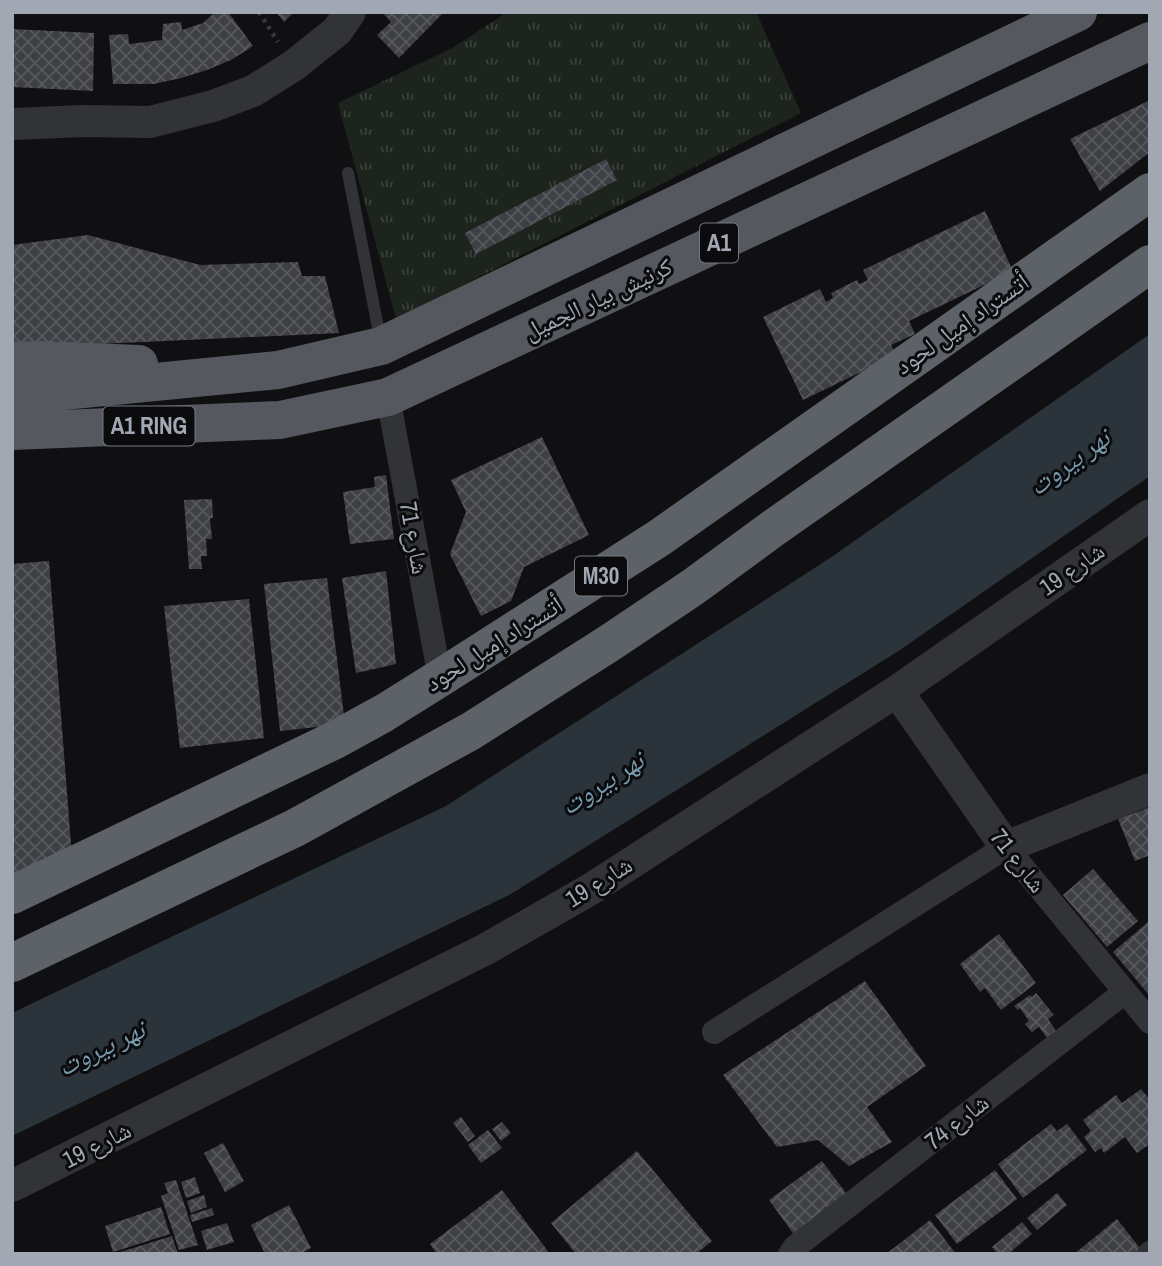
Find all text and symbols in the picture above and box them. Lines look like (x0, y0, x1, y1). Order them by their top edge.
road number: A1 (700, 224, 738, 262)
street label: كرنيش بيار الجميل (518, 250, 677, 346)
street label: أتستراد إميل لحود (888, 265, 1035, 381)
road number: A1 RING (104, 406, 194, 446)
water label: نهر بيروت (1021, 418, 1119, 503)
street label: شارع 71 (393, 499, 437, 577)
street label: شارع 19 (1032, 534, 1111, 602)
road number: M30 (575, 556, 627, 596)
street label: أتستراد إميل لحود (419, 588, 568, 698)
water label: نهر بيروت (553, 741, 653, 823)
street label: شارع 71 (984, 822, 1054, 899)
street label: شارع 19 (559, 848, 638, 914)
water label: نهر بيروت (51, 1010, 153, 1084)
street label: شارع 74 (918, 1086, 995, 1156)
street label: شارع 19 (57, 1113, 136, 1175)

